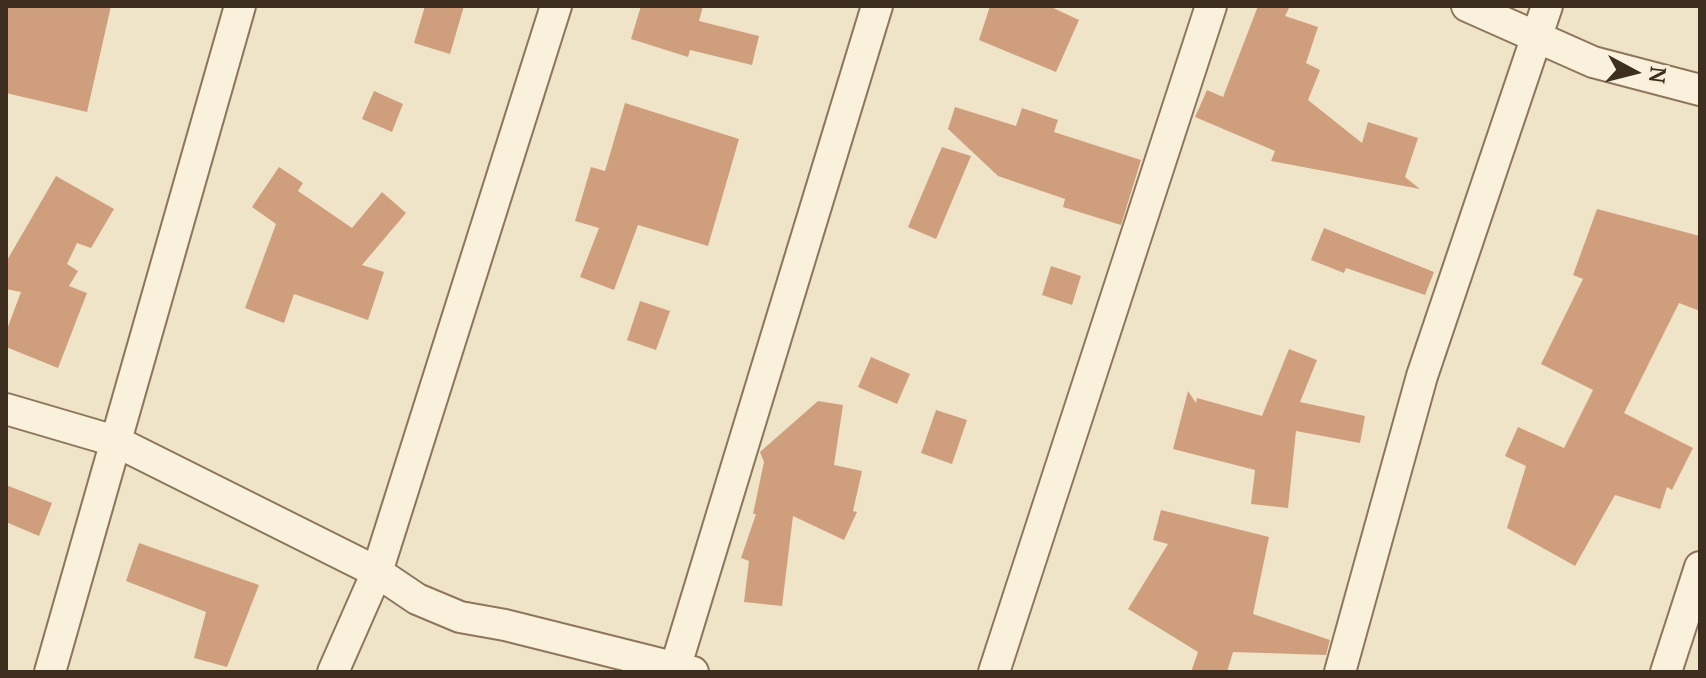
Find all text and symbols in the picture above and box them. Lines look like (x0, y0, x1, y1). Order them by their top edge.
north arrow (1594, 32, 1674, 112)
text: N (1643, 65, 1674, 85)

